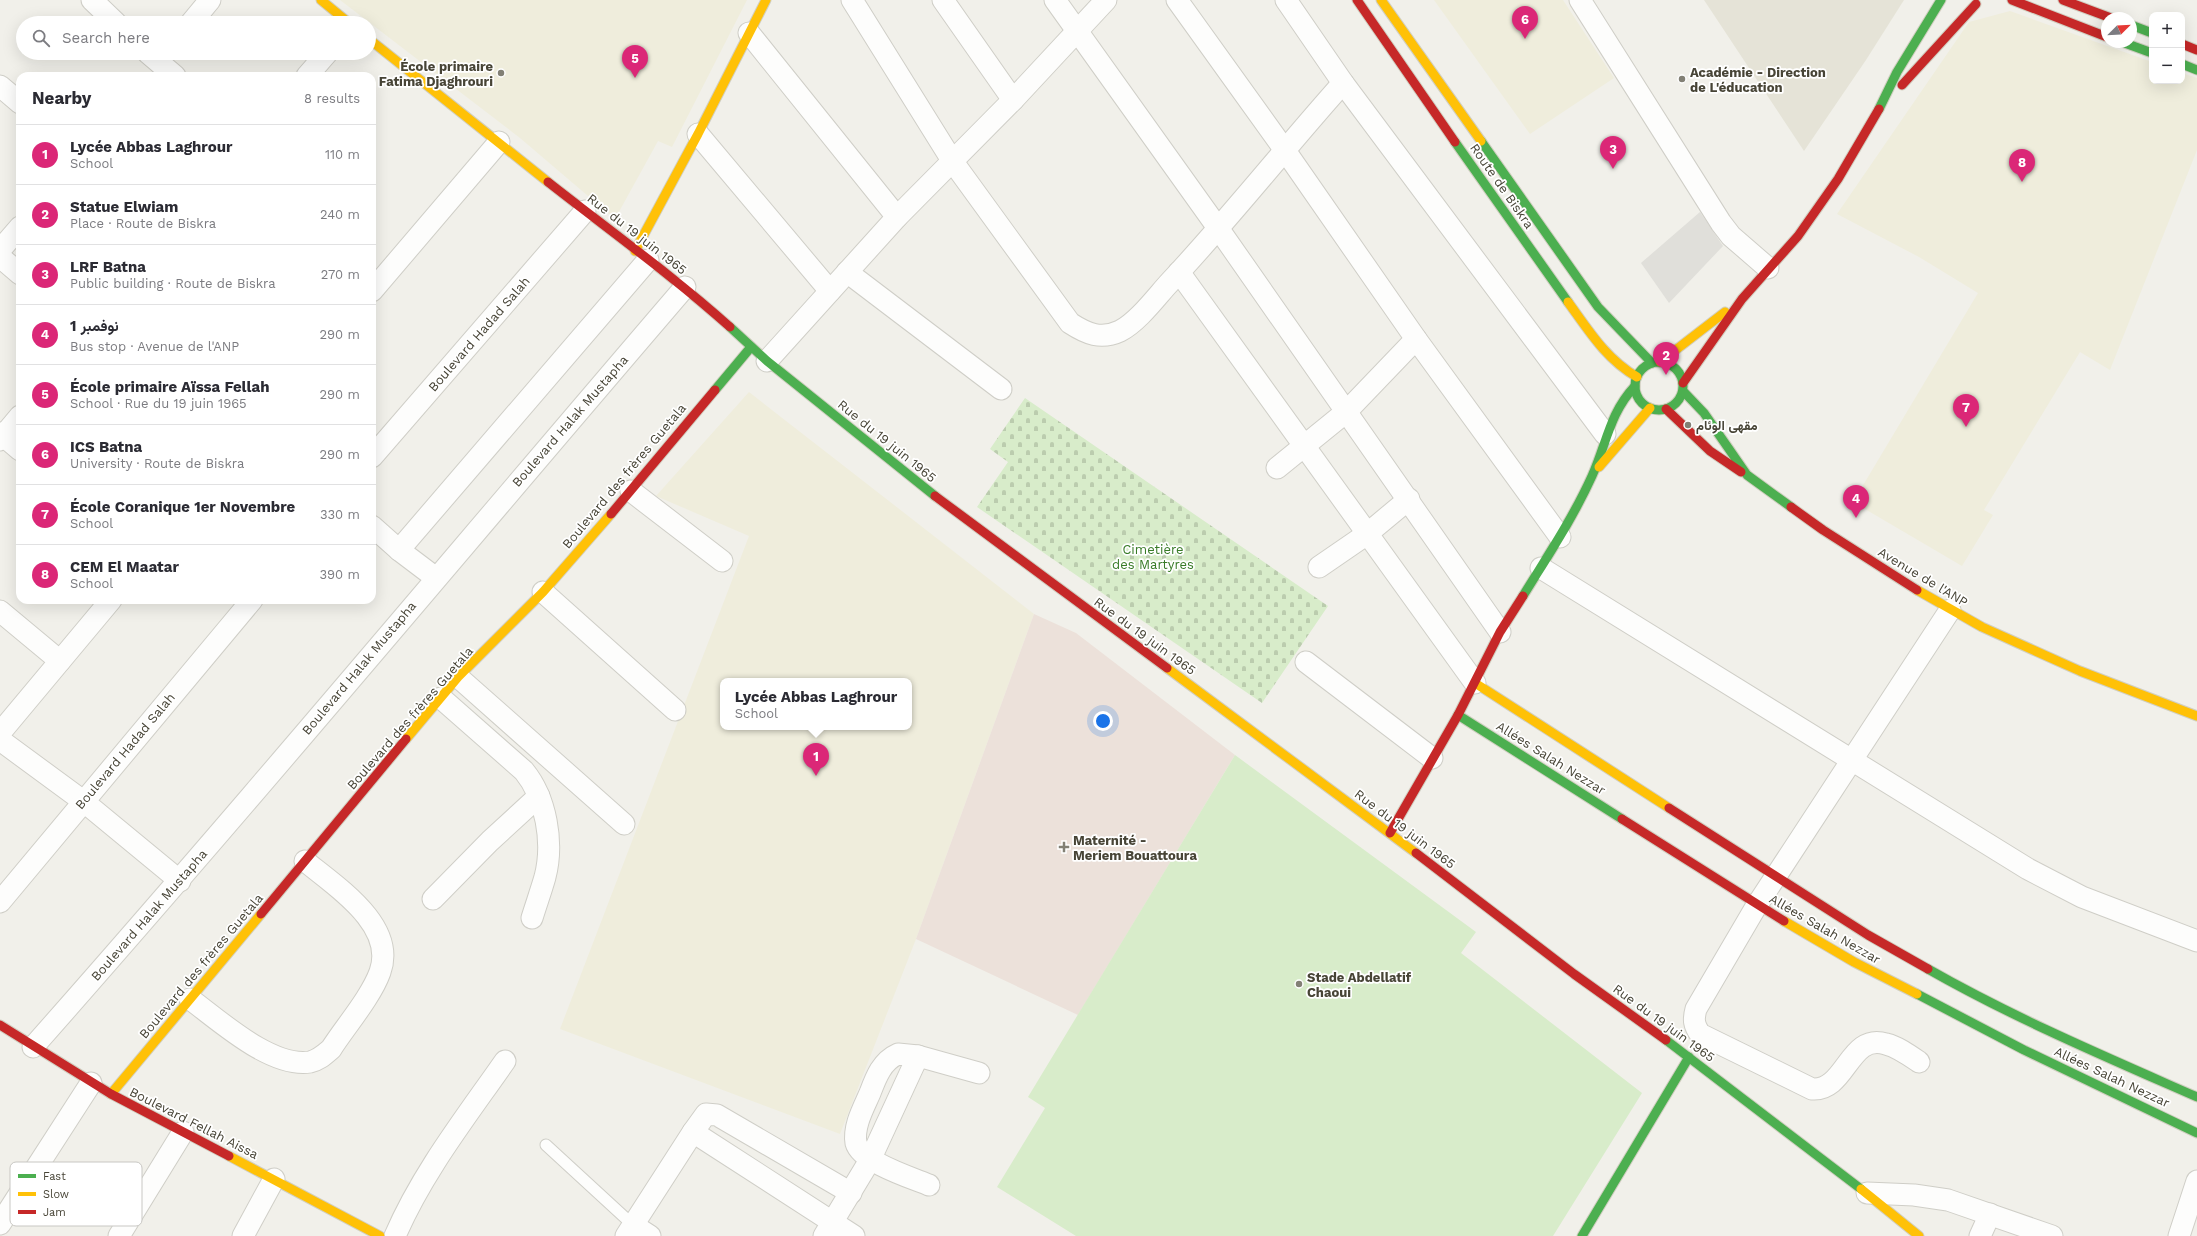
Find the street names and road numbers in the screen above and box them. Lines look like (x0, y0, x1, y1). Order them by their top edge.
street label: Route de Biskra (1467, 141, 1537, 232)
street label: Rue du 19 juin 1965 (584, 191, 690, 277)
street label: Boulevard Hadad Salah (425, 274, 533, 394)
street label: Boulevard Halak Mustapha (509, 352, 632, 490)
street label: Rue du 19 juin 1965 (835, 397, 939, 485)
street label: Boulevard des frères Guetala (559, 400, 689, 551)
street label: Avenue de l'ANP (1875, 544, 1971, 610)
street label: Rue du 19 juin 1965 (1091, 594, 1199, 678)
street label: Boulevard Halak Mustapha (299, 598, 420, 738)
street label: Boulevard des frères Guetala (344, 643, 477, 793)
street label: Boulevard Hadad Salah (72, 690, 178, 812)
street label: Allées Salah Nezzar (1494, 718, 1608, 798)
street label: Rue du 19 juin 1965 (1352, 786, 1458, 872)
street label: Boulevard Halak Mustapha (88, 846, 211, 984)
street label: Boulevard des frères Guetala (136, 890, 266, 1041)
street label: Allées Salah Nezzar (1767, 891, 1883, 967)
street label: Rue du 19 juin 1965 (1610, 981, 1718, 1065)
street label: Allées Salah Nezzar (2052, 1044, 2172, 1110)
street label: Boulevard Fellah Aissa (127, 1084, 261, 1162)

